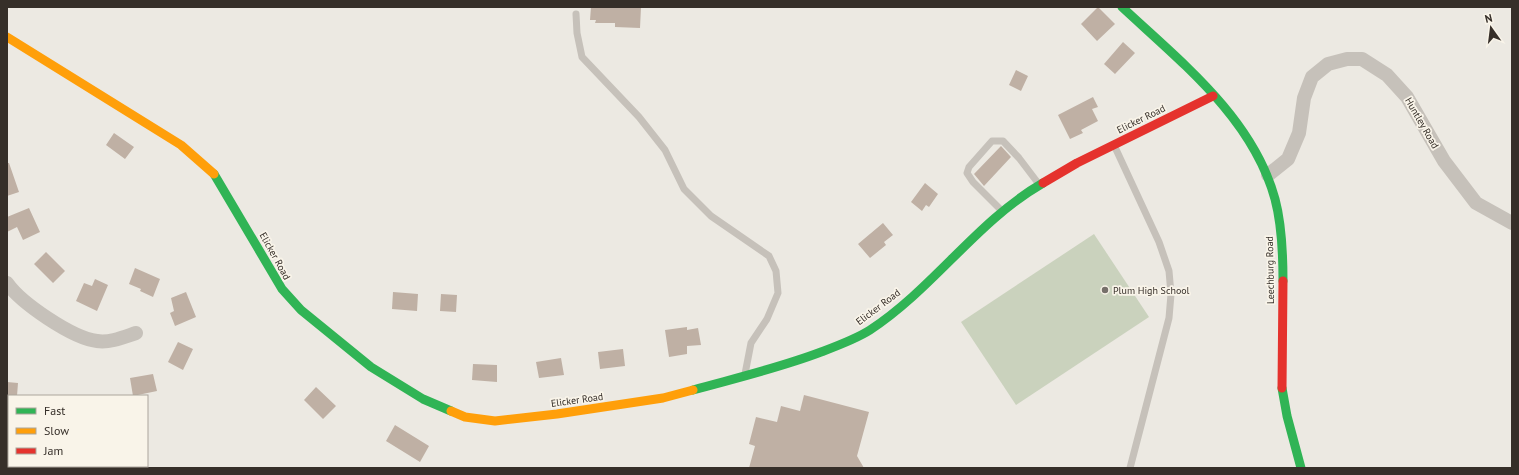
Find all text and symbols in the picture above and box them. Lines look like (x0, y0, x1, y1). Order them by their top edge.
north arrow (1471, 8, 1511, 48)
text: N (1483, 11, 1494, 26)
street label: Huntley Road (1402, 95, 1442, 151)
street label: Elicker Road (1115, 102, 1167, 136)
street label: Elicker Road (257, 230, 293, 282)
street label: Leechburg Road (1263, 236, 1277, 304)
place label: Plum High School (1113, 284, 1190, 297)
marker: Plum High School (1100, 285, 1110, 295)
street label: Elicker Road (853, 286, 903, 328)
street label: Elicker Road (550, 390, 604, 410)
legend (8, 395, 148, 467)
text: Fast (44, 403, 65, 418)
text: Slow (44, 423, 69, 438)
text: Jam (43, 443, 63, 458)

